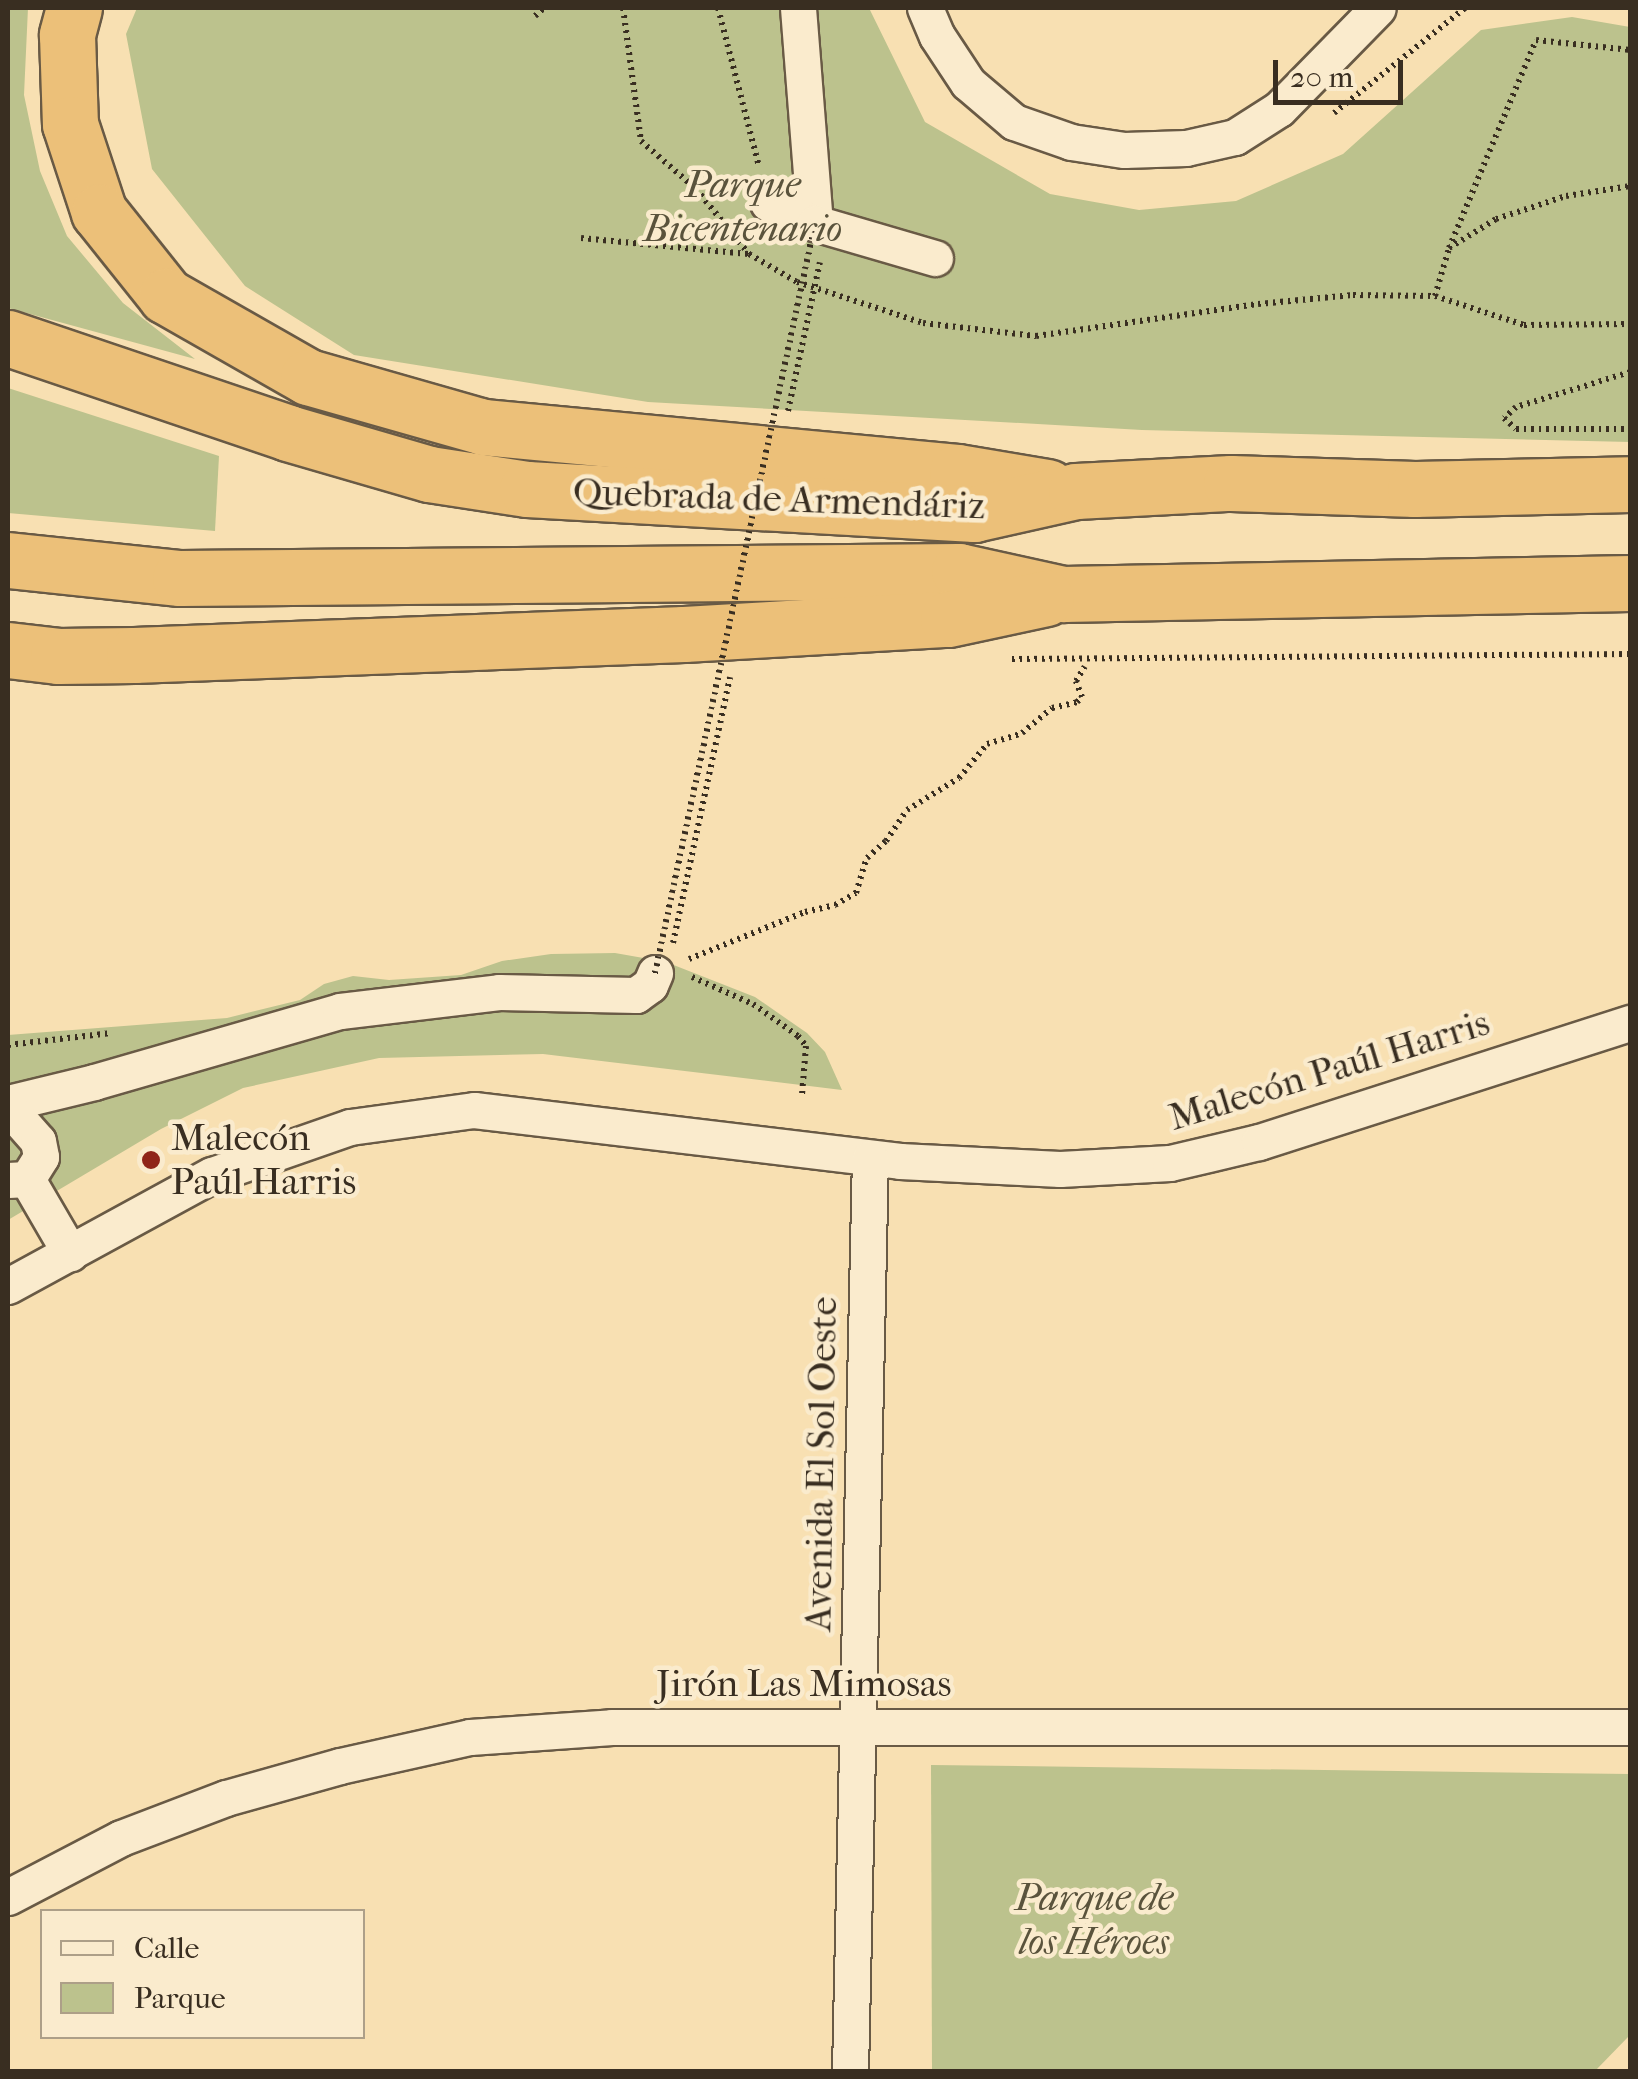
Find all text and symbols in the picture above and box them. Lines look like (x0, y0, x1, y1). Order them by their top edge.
scale bar (1278, 40, 1408, 102)
text: 20 m (1290, 60, 1353, 95)
park label: Parque Bicentenario (644, 162, 842, 252)
street label: Quebrada de Armendáriz (572, 469, 986, 529)
street label: Malecón Paúl Harris (1163, 1000, 1495, 1140)
place label: Malecón Paúl Harris (171, 1115, 356, 1204)
marker: Malecón Paúl Harris (140, 1149, 162, 1171)
street label: Avenida El Sol Oeste (795, 1296, 847, 1632)
street label: Jirón Las Mimosas (656, 1661, 952, 1707)
park label: Parque de los Héroes (1015, 1875, 1173, 1965)
legend (40, 1909, 365, 2039)
text: Calle (134, 1931, 199, 1966)
text: Parque (134, 1981, 226, 2016)

